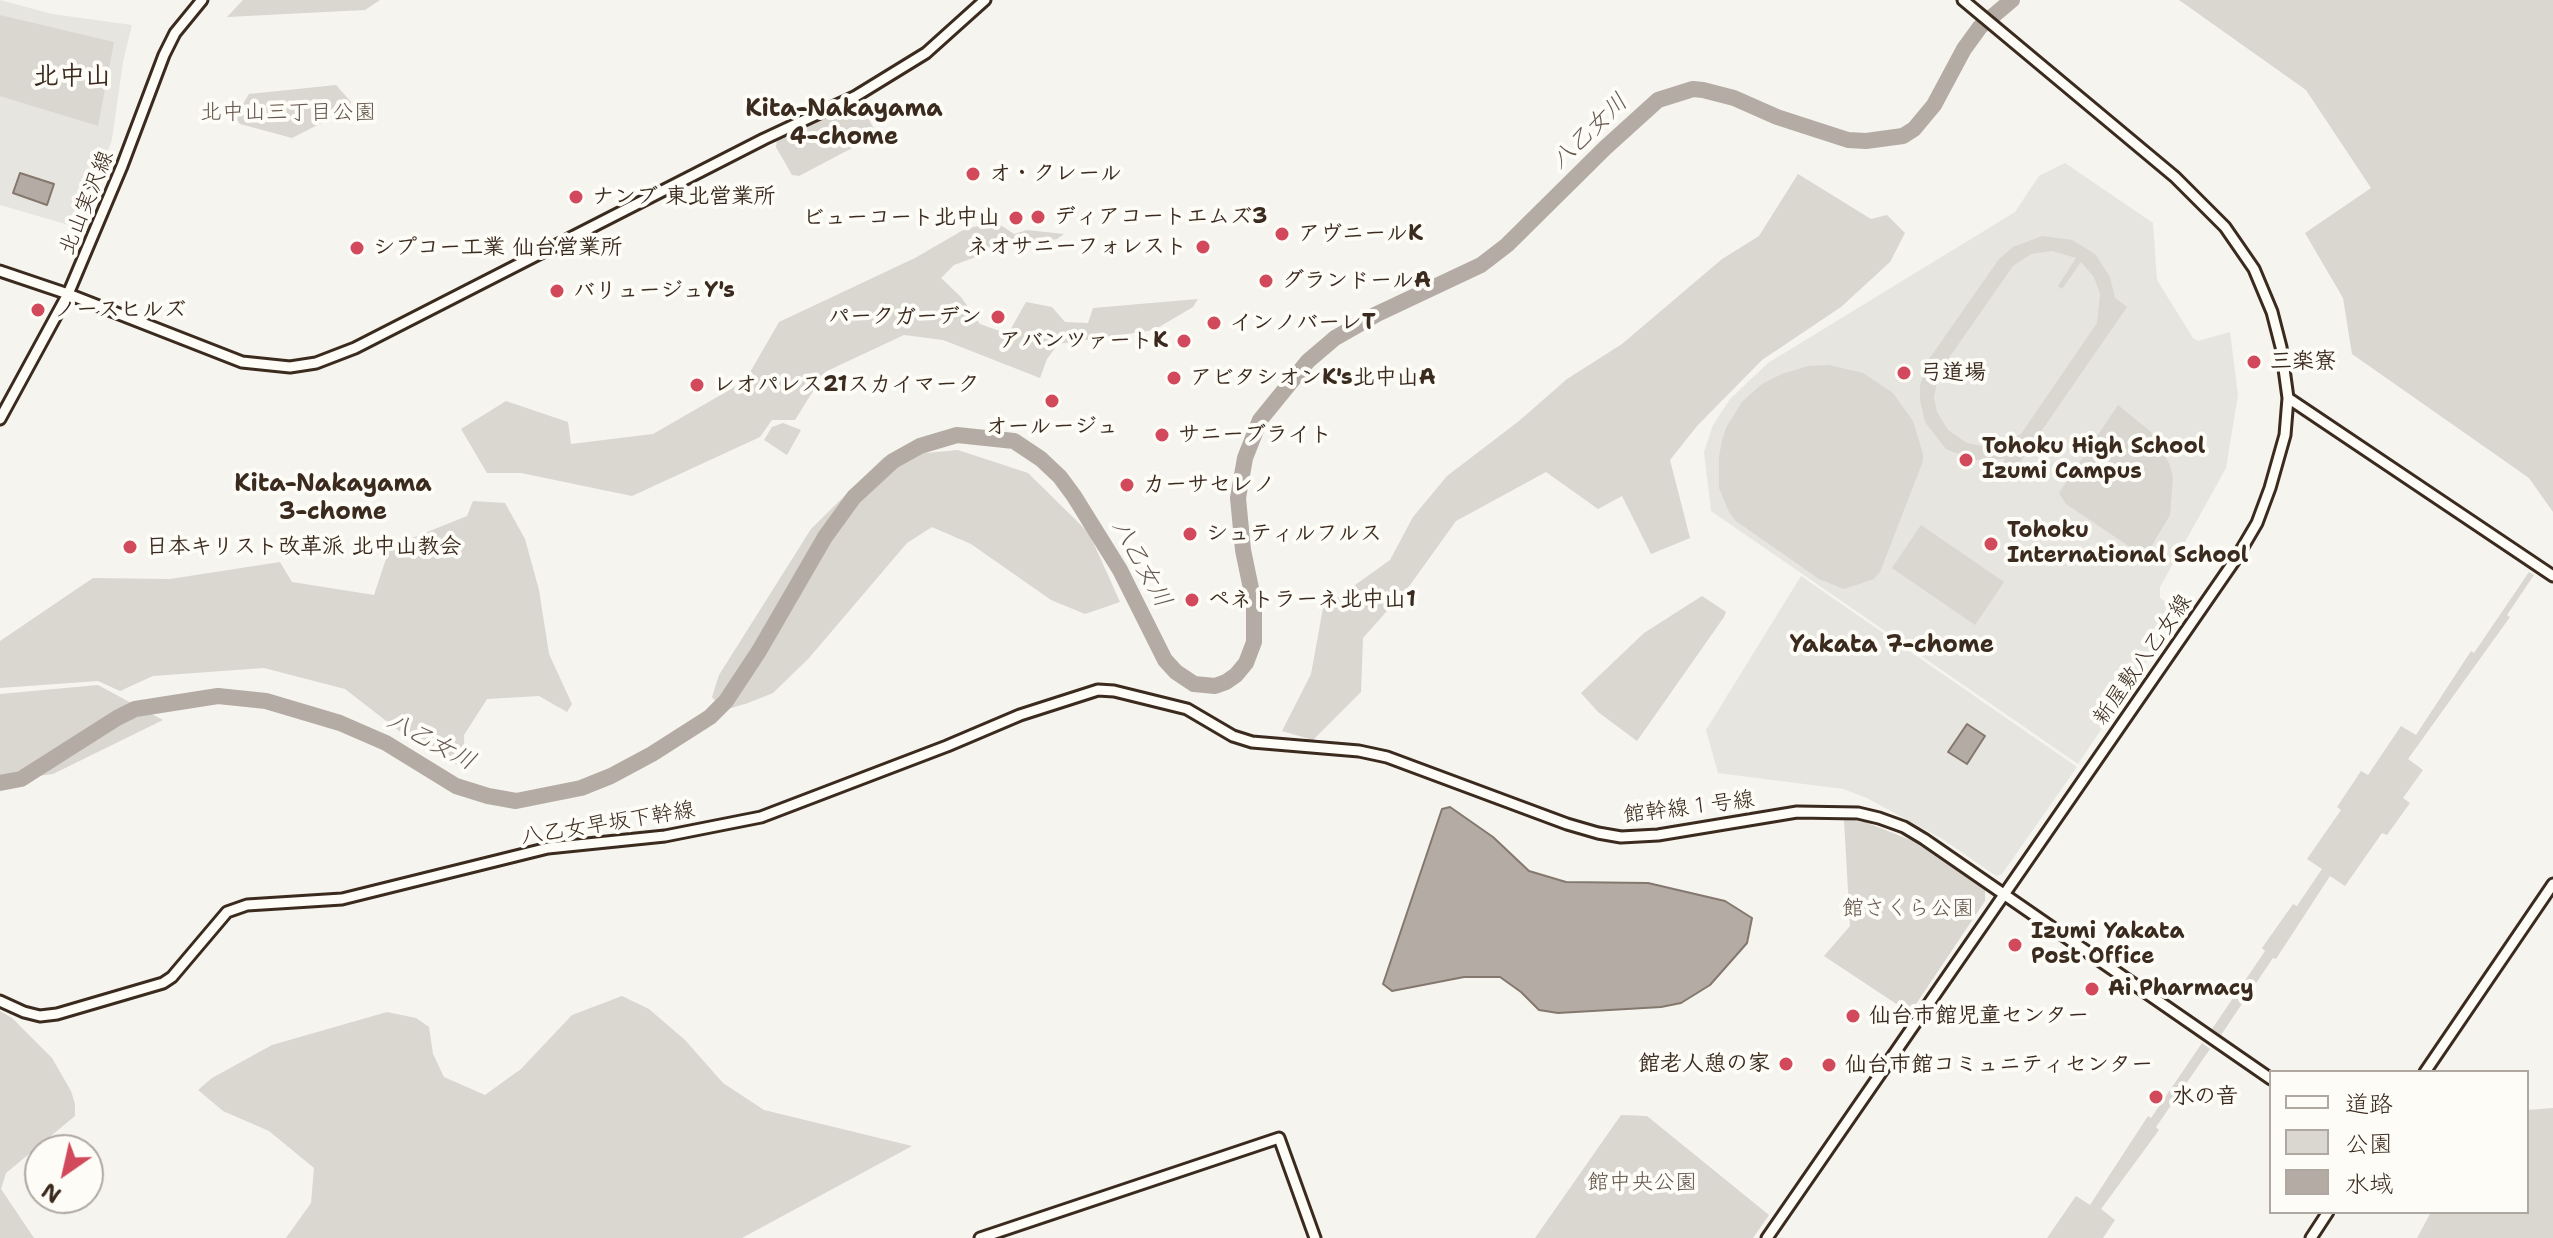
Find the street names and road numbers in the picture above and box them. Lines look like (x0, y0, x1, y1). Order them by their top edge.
street label: 北山実沢線 (54, 147, 120, 259)
street label: 新屋敷八乙女線 (2088, 589, 2198, 731)
street label: 館幹線１号線 (1622, 787, 1756, 829)
street label: 八乙女早坂下幹線 (519, 797, 697, 851)

